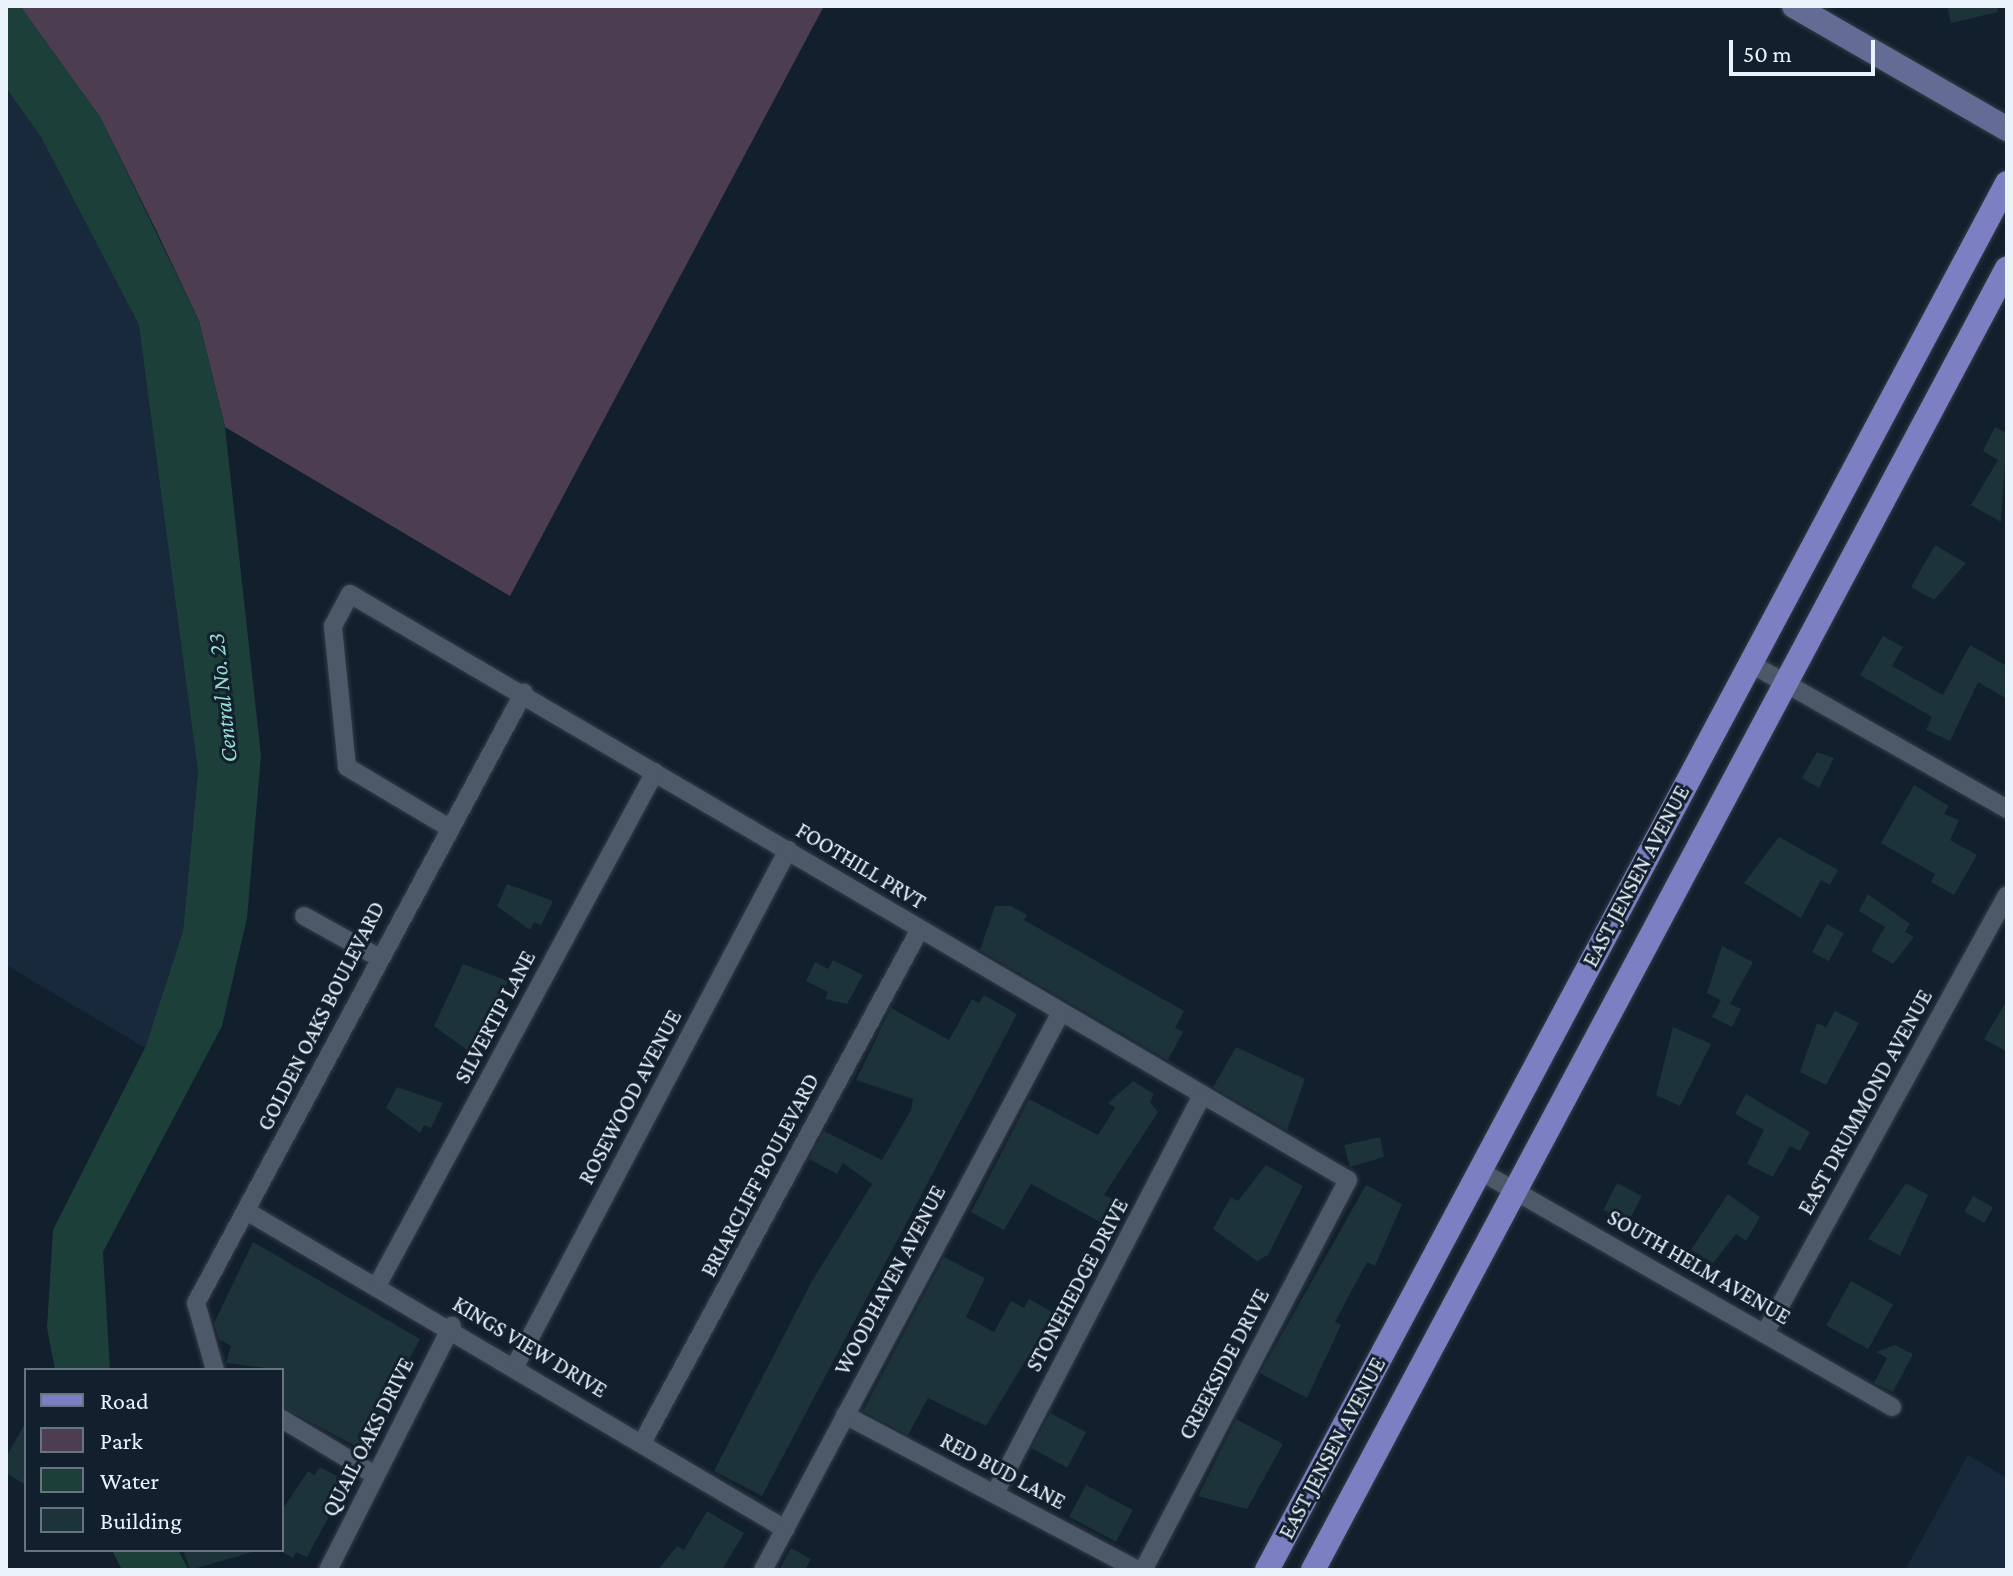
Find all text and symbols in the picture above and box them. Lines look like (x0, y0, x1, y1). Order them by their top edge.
scale bar (1733, 24, 1879, 74)
text: 50 m (1743, 40, 1792, 67)
water label: Central No. 23 (201, 632, 243, 764)
street label: EAST JENSEN AVENUE (1577, 781, 1695, 971)
street label: FOOTHILL PRVT (791, 817, 931, 915)
street label: GOLDEN OAKS BOULEVARD (252, 897, 390, 1135)
street label: SILVERTIP LANE (449, 946, 541, 1088)
street label: EAST DRUMMOND AVENUE (1792, 985, 1938, 1219)
street label: ROSEWOOD AVENUE (573, 1005, 687, 1189)
street label: BRIARCLIFF BOULEVARD (695, 1069, 825, 1281)
street label: WOODHAVEN AVENUE (829, 1181, 951, 1379)
street label: STONEHEDGE DRIVE (1020, 1194, 1134, 1376)
street label: SOUTH HELM AVENUE (1603, 1204, 1795, 1330)
street label: CREEKSIDE DRIVE (1173, 1284, 1275, 1444)
street label: KINGS VIEW DRIVE (448, 1291, 612, 1403)
street label: QUAIL OAKS DRIVE (317, 1353, 419, 1521)
street label: EAST JENSEN AVENUE (1273, 1353, 1391, 1543)
legend (24, 1368, 284, 1552)
text: Road (100, 1387, 149, 1414)
text: Park (100, 1427, 143, 1454)
street label: RED BUD LANE (936, 1427, 1070, 1515)
text: Water (100, 1467, 159, 1494)
text: Building (100, 1507, 182, 1534)

